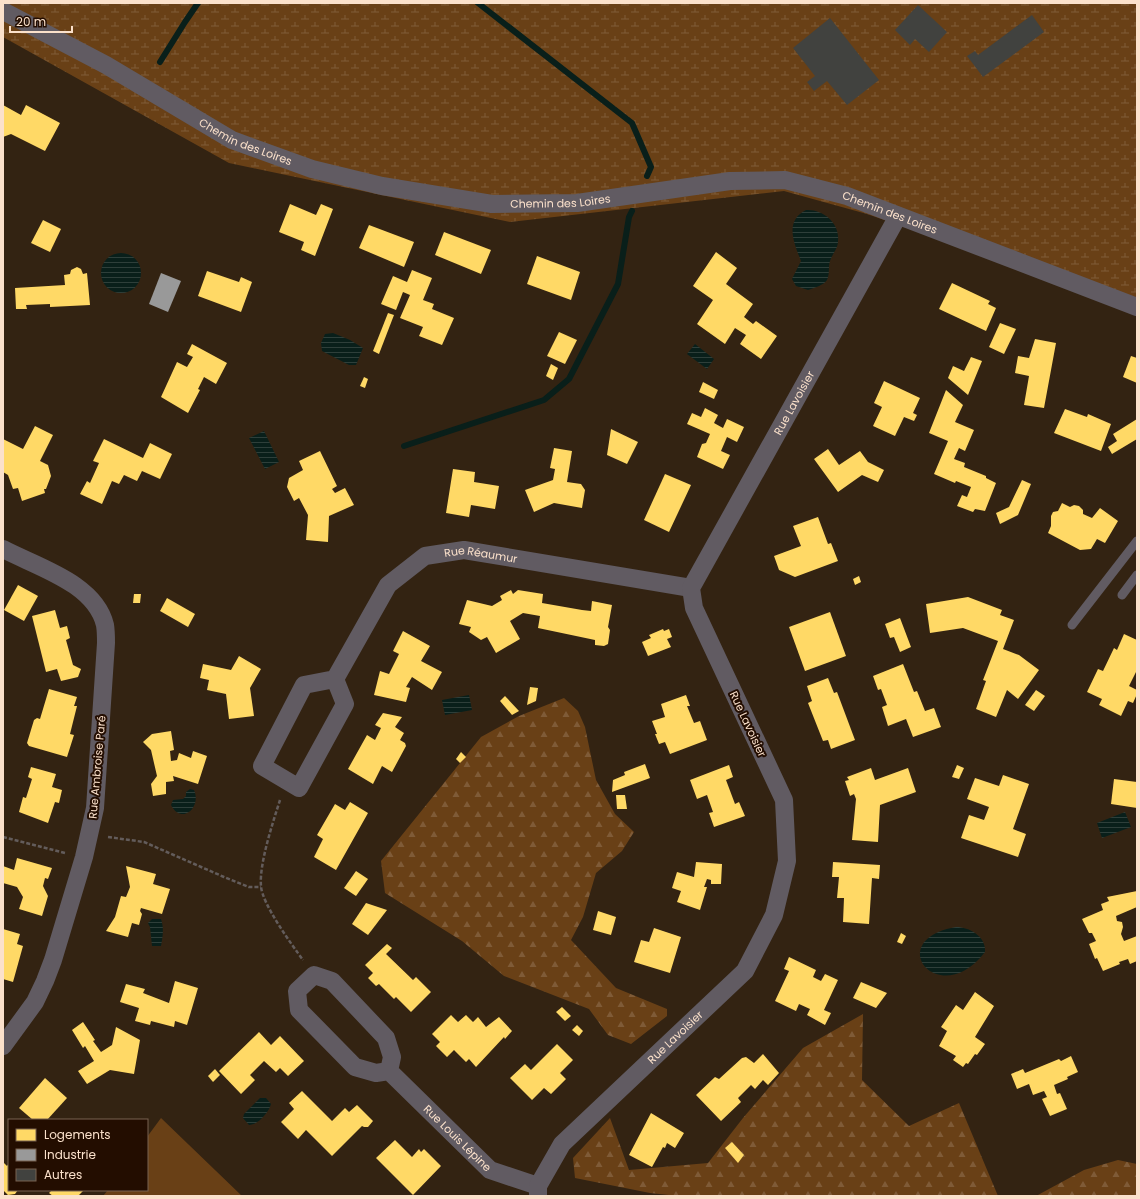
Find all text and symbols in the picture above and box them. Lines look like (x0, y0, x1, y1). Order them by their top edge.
scale bar (10, 8, 72, 34)
text: 20 m (16, 13, 46, 30)
street label: Chemin des Loires (196, 114, 295, 169)
street label: Chemin des Loires (841, 187, 940, 238)
street label: Chemin des Loires (510, 190, 612, 212)
street label: Rue Lavoisier (770, 368, 818, 438)
street label: Rue Réaumur (443, 542, 519, 567)
street label: Rue Lavoisier (726, 688, 770, 760)
street label: Rue Ambroise Paré (85, 714, 110, 819)
street label: Rue Lavoisier (644, 1007, 706, 1067)
street label: Rue Louis Lépine (420, 1101, 495, 1175)
legend (8, 1119, 148, 1191)
text: Logements (44, 1126, 111, 1143)
text: Industrie (44, 1146, 96, 1163)
text: Autres (44, 1166, 82, 1183)

